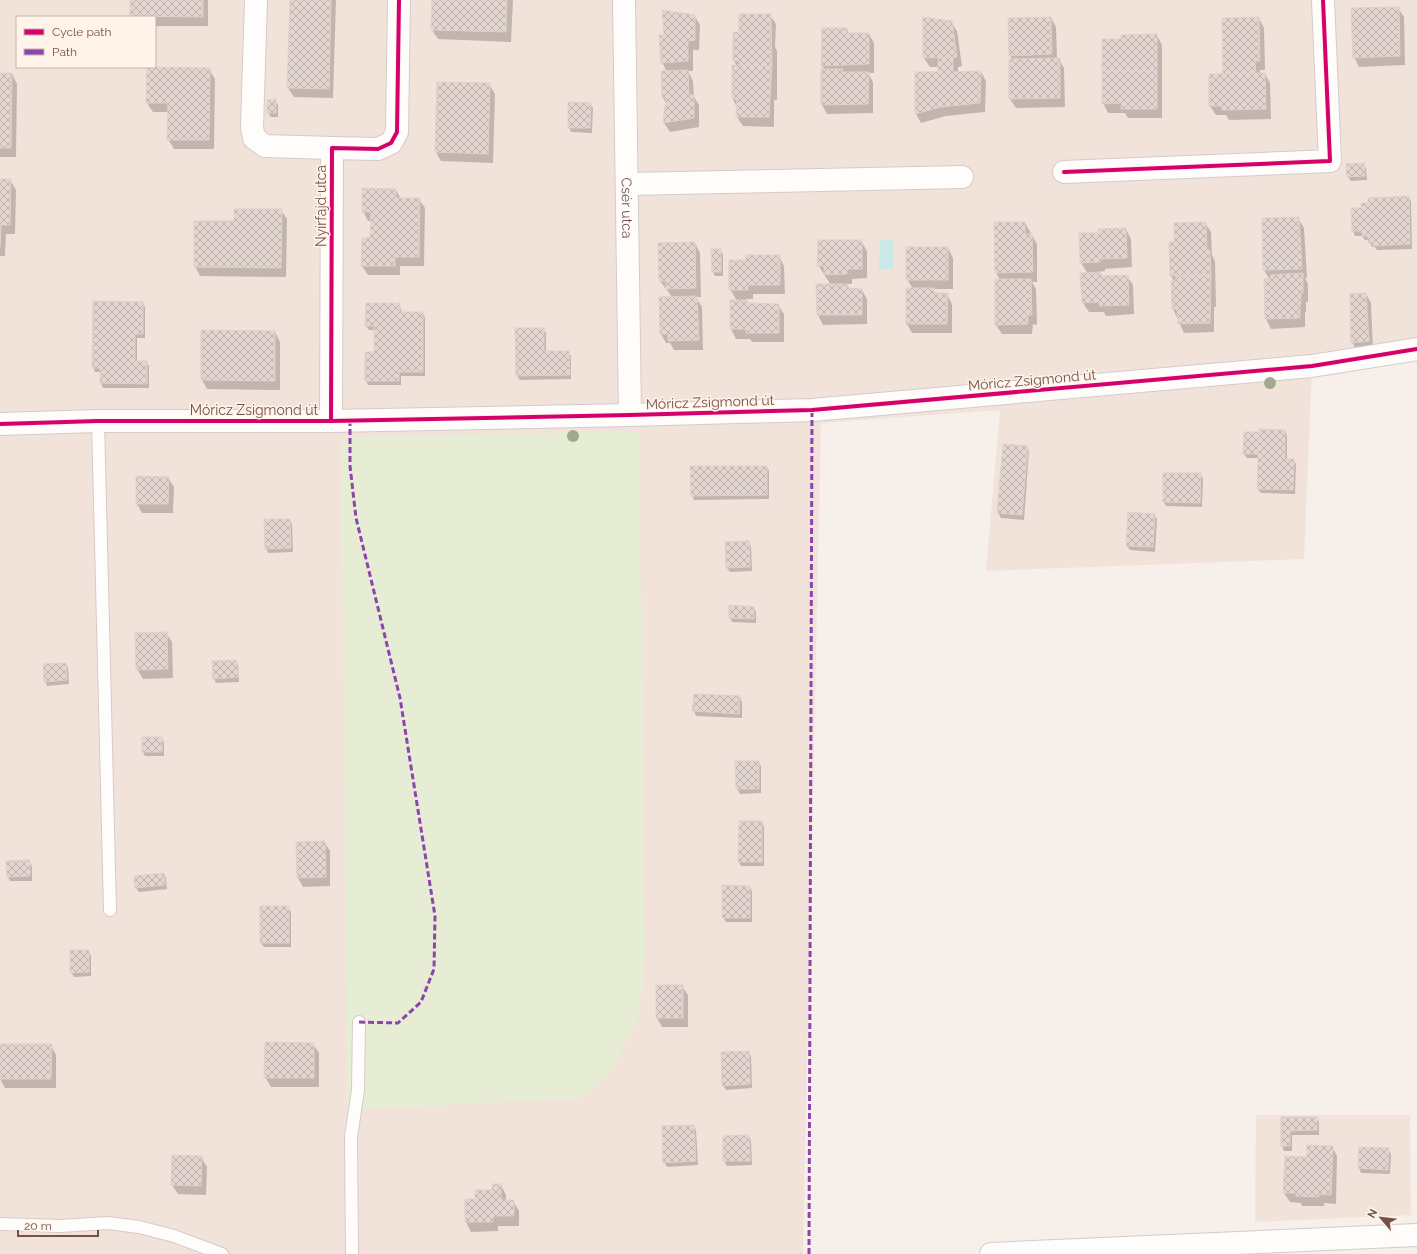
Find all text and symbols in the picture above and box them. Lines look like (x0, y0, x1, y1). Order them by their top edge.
legend (16, 16, 156, 68)
text: Cycle path (52, 25, 111, 39)
text: Path (52, 45, 77, 59)
street label: Nyírfajd utca (313, 165, 329, 247)
street label: Csér utca (619, 177, 635, 239)
street label: Móricz Zsigmond út (967, 366, 1097, 394)
street label: Móricz Zsigmond út (646, 392, 775, 412)
street label: Móricz Zsigmond út (190, 402, 319, 418)
north arrow (1361, 1198, 1401, 1238)
text: N (1365, 1207, 1380, 1220)
scale bar (18, 1212, 98, 1238)
text: 20 m (24, 1219, 52, 1233)

